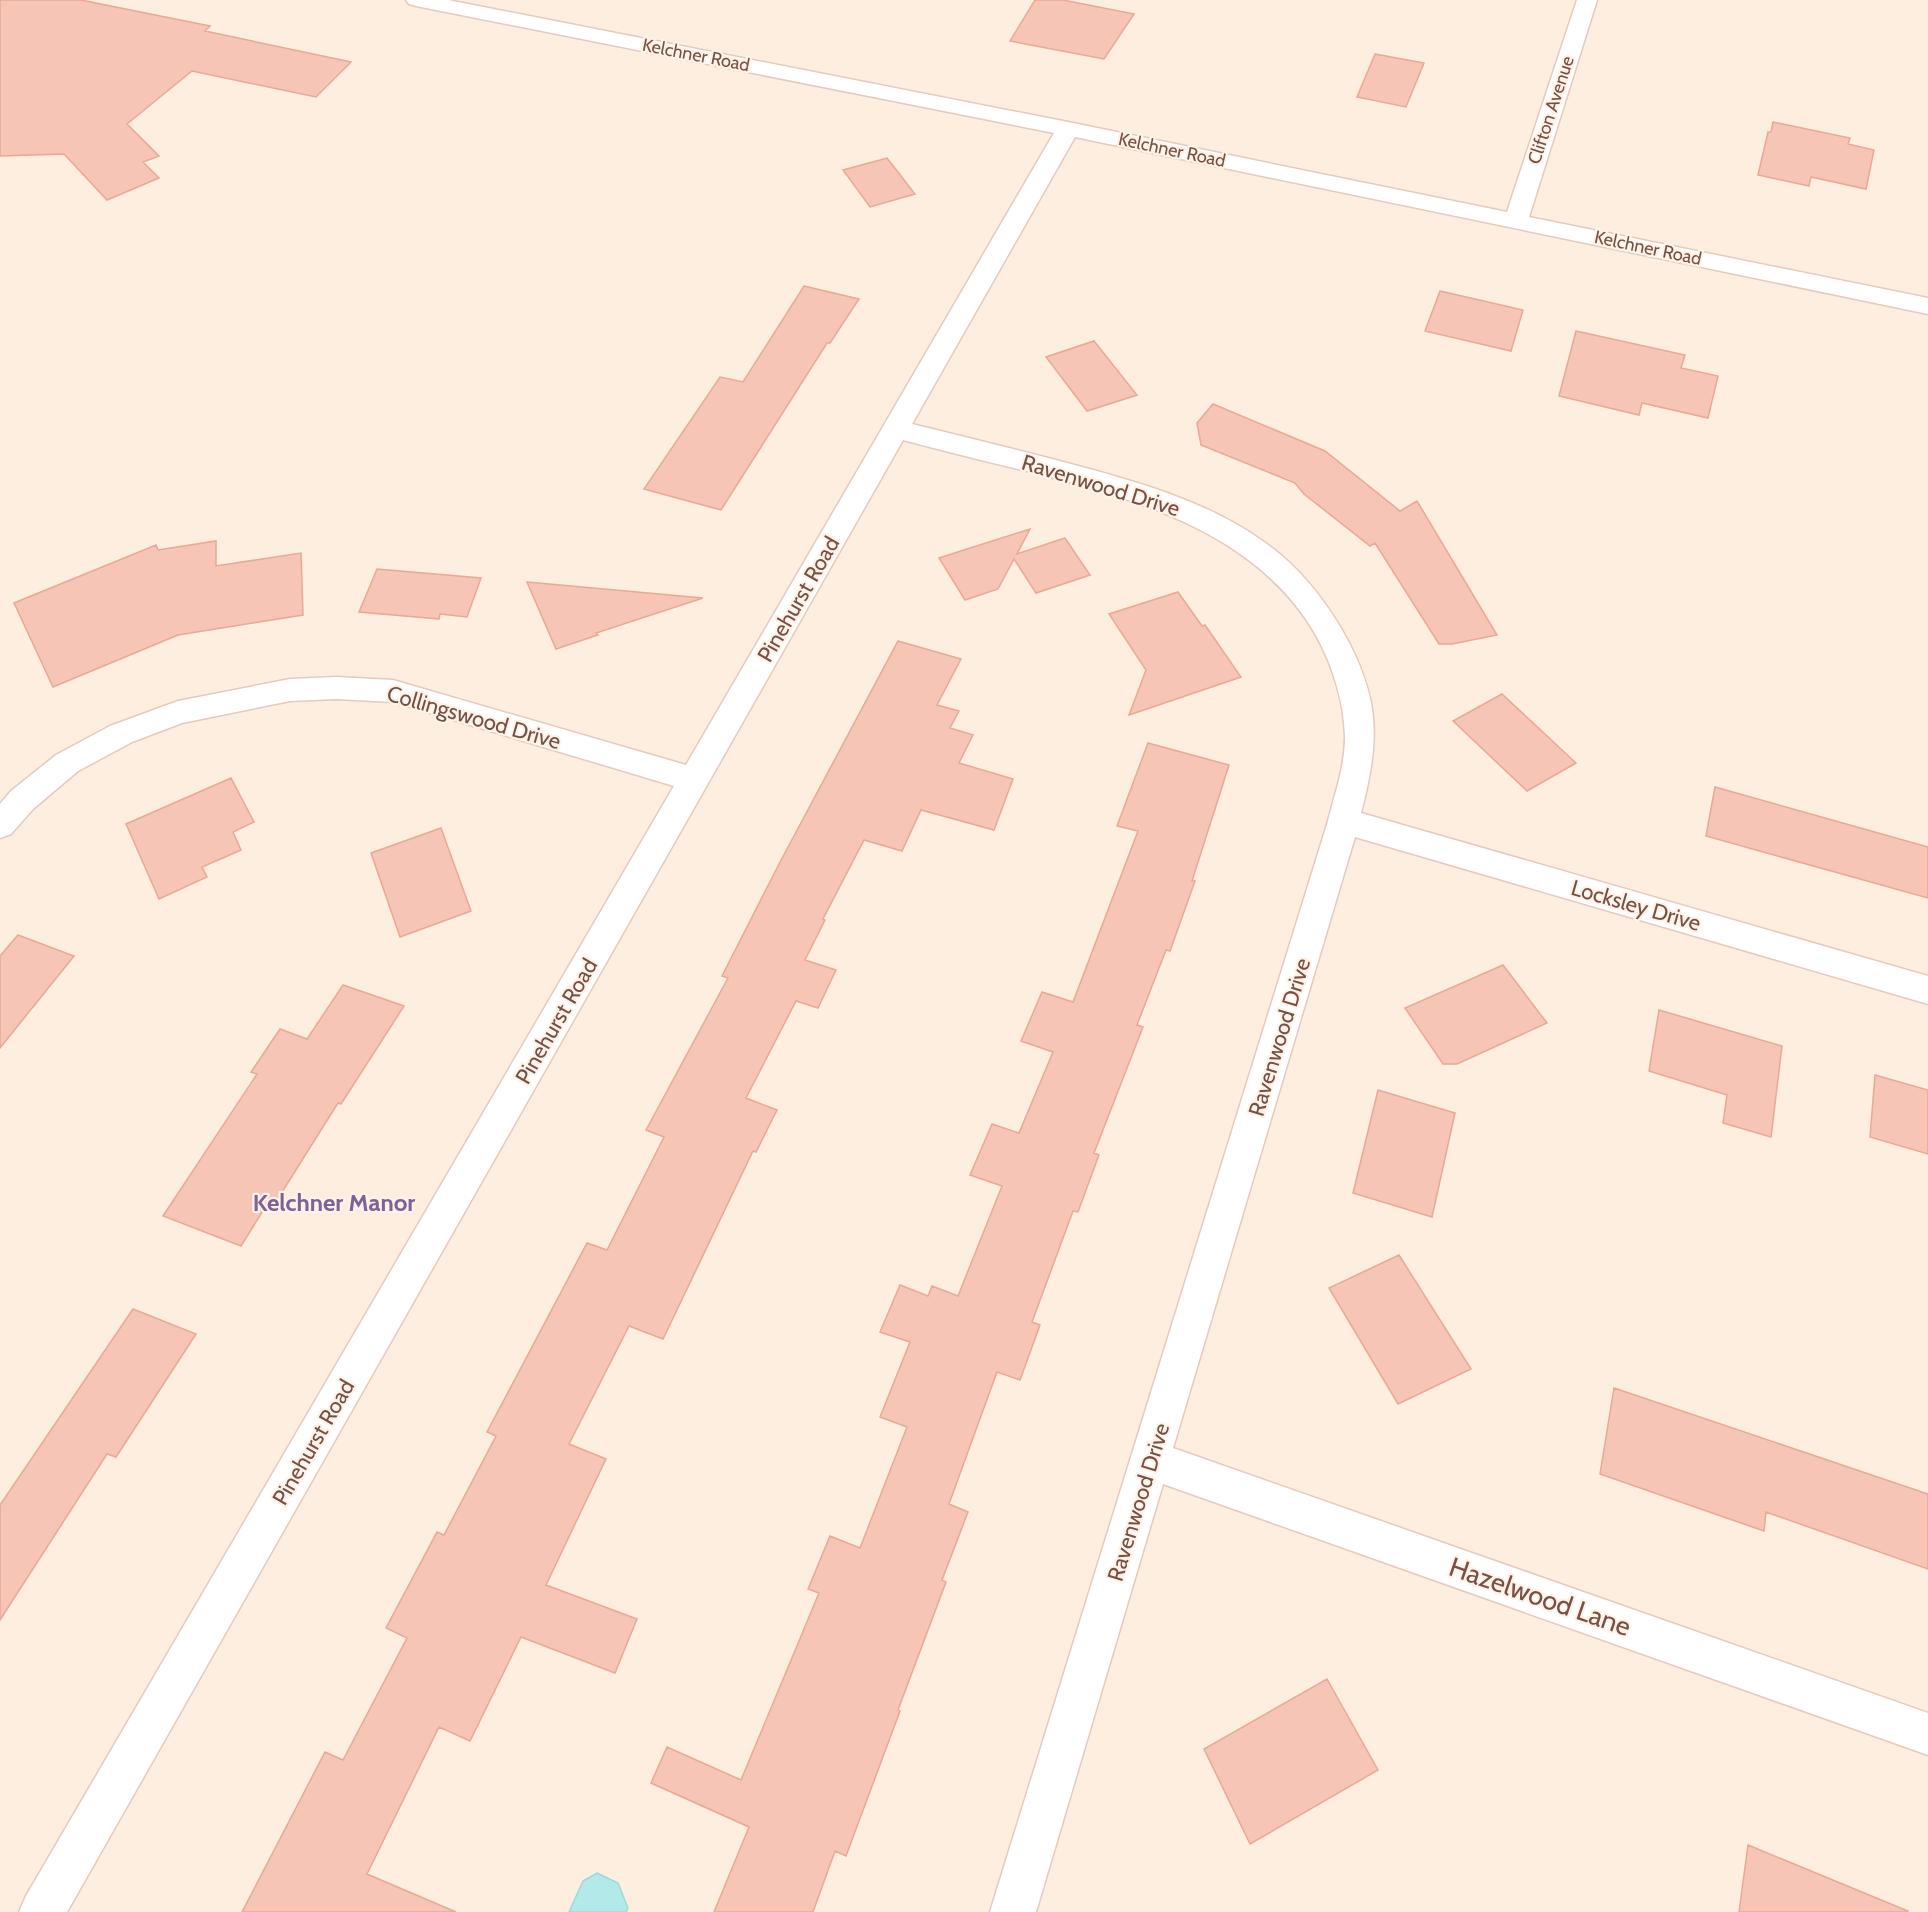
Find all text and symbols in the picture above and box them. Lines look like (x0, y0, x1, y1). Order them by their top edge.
street label: Kelchner Road (640, 34, 752, 76)
street label: Clifton Avenue (1523, 53, 1579, 167)
street label: Kelchner Road (1116, 128, 1228, 172)
street label: Kelchner Road (1592, 226, 1704, 270)
street label: Ravenwood Drive (1019, 449, 1183, 522)
street label: Pinehurst Road (752, 532, 845, 667)
street label: Collingswood Drive (384, 680, 564, 755)
street label: Locksley Drive (1568, 874, 1704, 937)
street label: Pinehurst Road (510, 954, 603, 1089)
street label: Ravenwood Drive (1243, 955, 1316, 1119)
district label: Kelchner Manor (253, 1188, 415, 1217)
street label: Pinehurst Road (267, 1375, 360, 1510)
street label: Ravenwood Drive (1102, 1420, 1175, 1584)
street label: Hazelwood Lane (1445, 1550, 1635, 1643)

